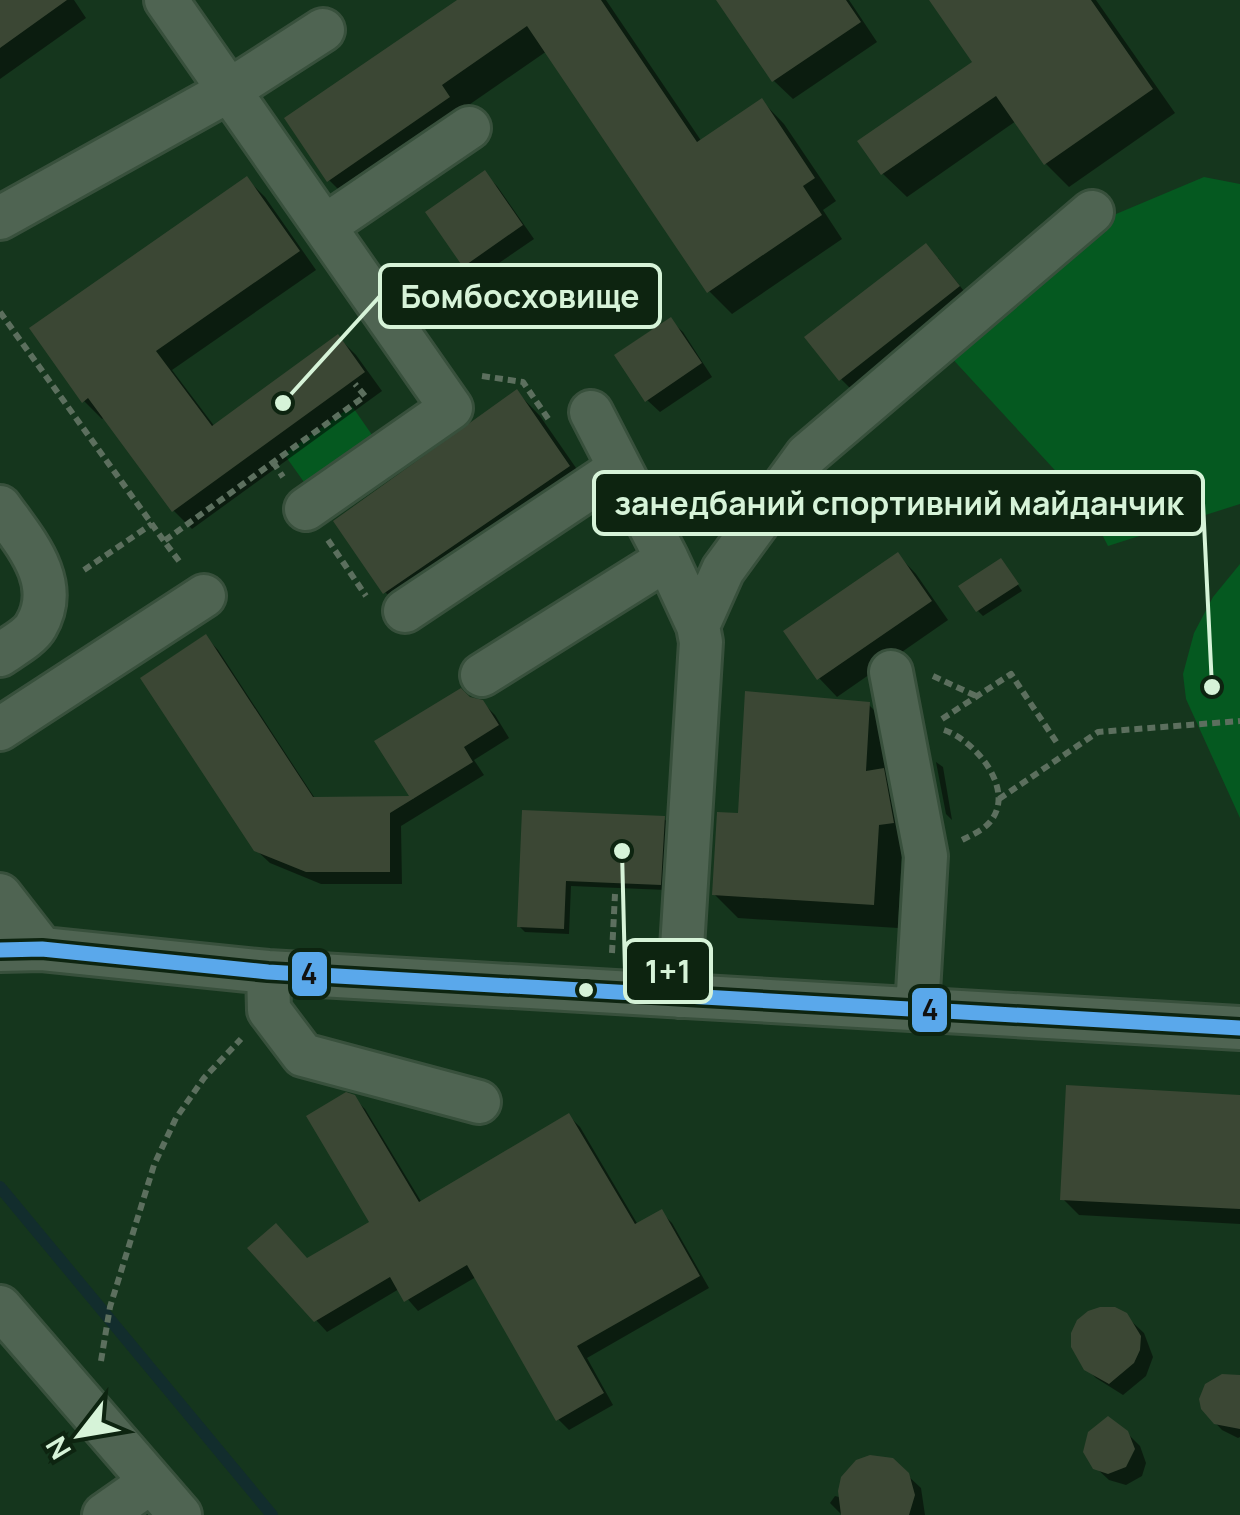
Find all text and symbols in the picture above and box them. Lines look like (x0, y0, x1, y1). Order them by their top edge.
callout: Бомбосховище (380, 265, 660, 327)
text: Бомбосховище (400, 274, 640, 318)
callout: занедбаний спортивний майданчик (594, 472, 1203, 534)
text: занедбаний спортивний майданчик (614, 481, 1184, 525)
callout: 1+1 (625, 940, 711, 1002)
text: 1+1 (645, 949, 691, 993)
line badge: 4 (290, 950, 329, 998)
text: 4 (300, 954, 318, 992)
unlabelled marker (576, 980, 596, 1000)
line badge: 4 (910, 986, 949, 1034)
text: 4 (921, 990, 939, 1028)
north arrow (30, 1385, 130, 1485)
text: N (36, 1430, 79, 1467)

